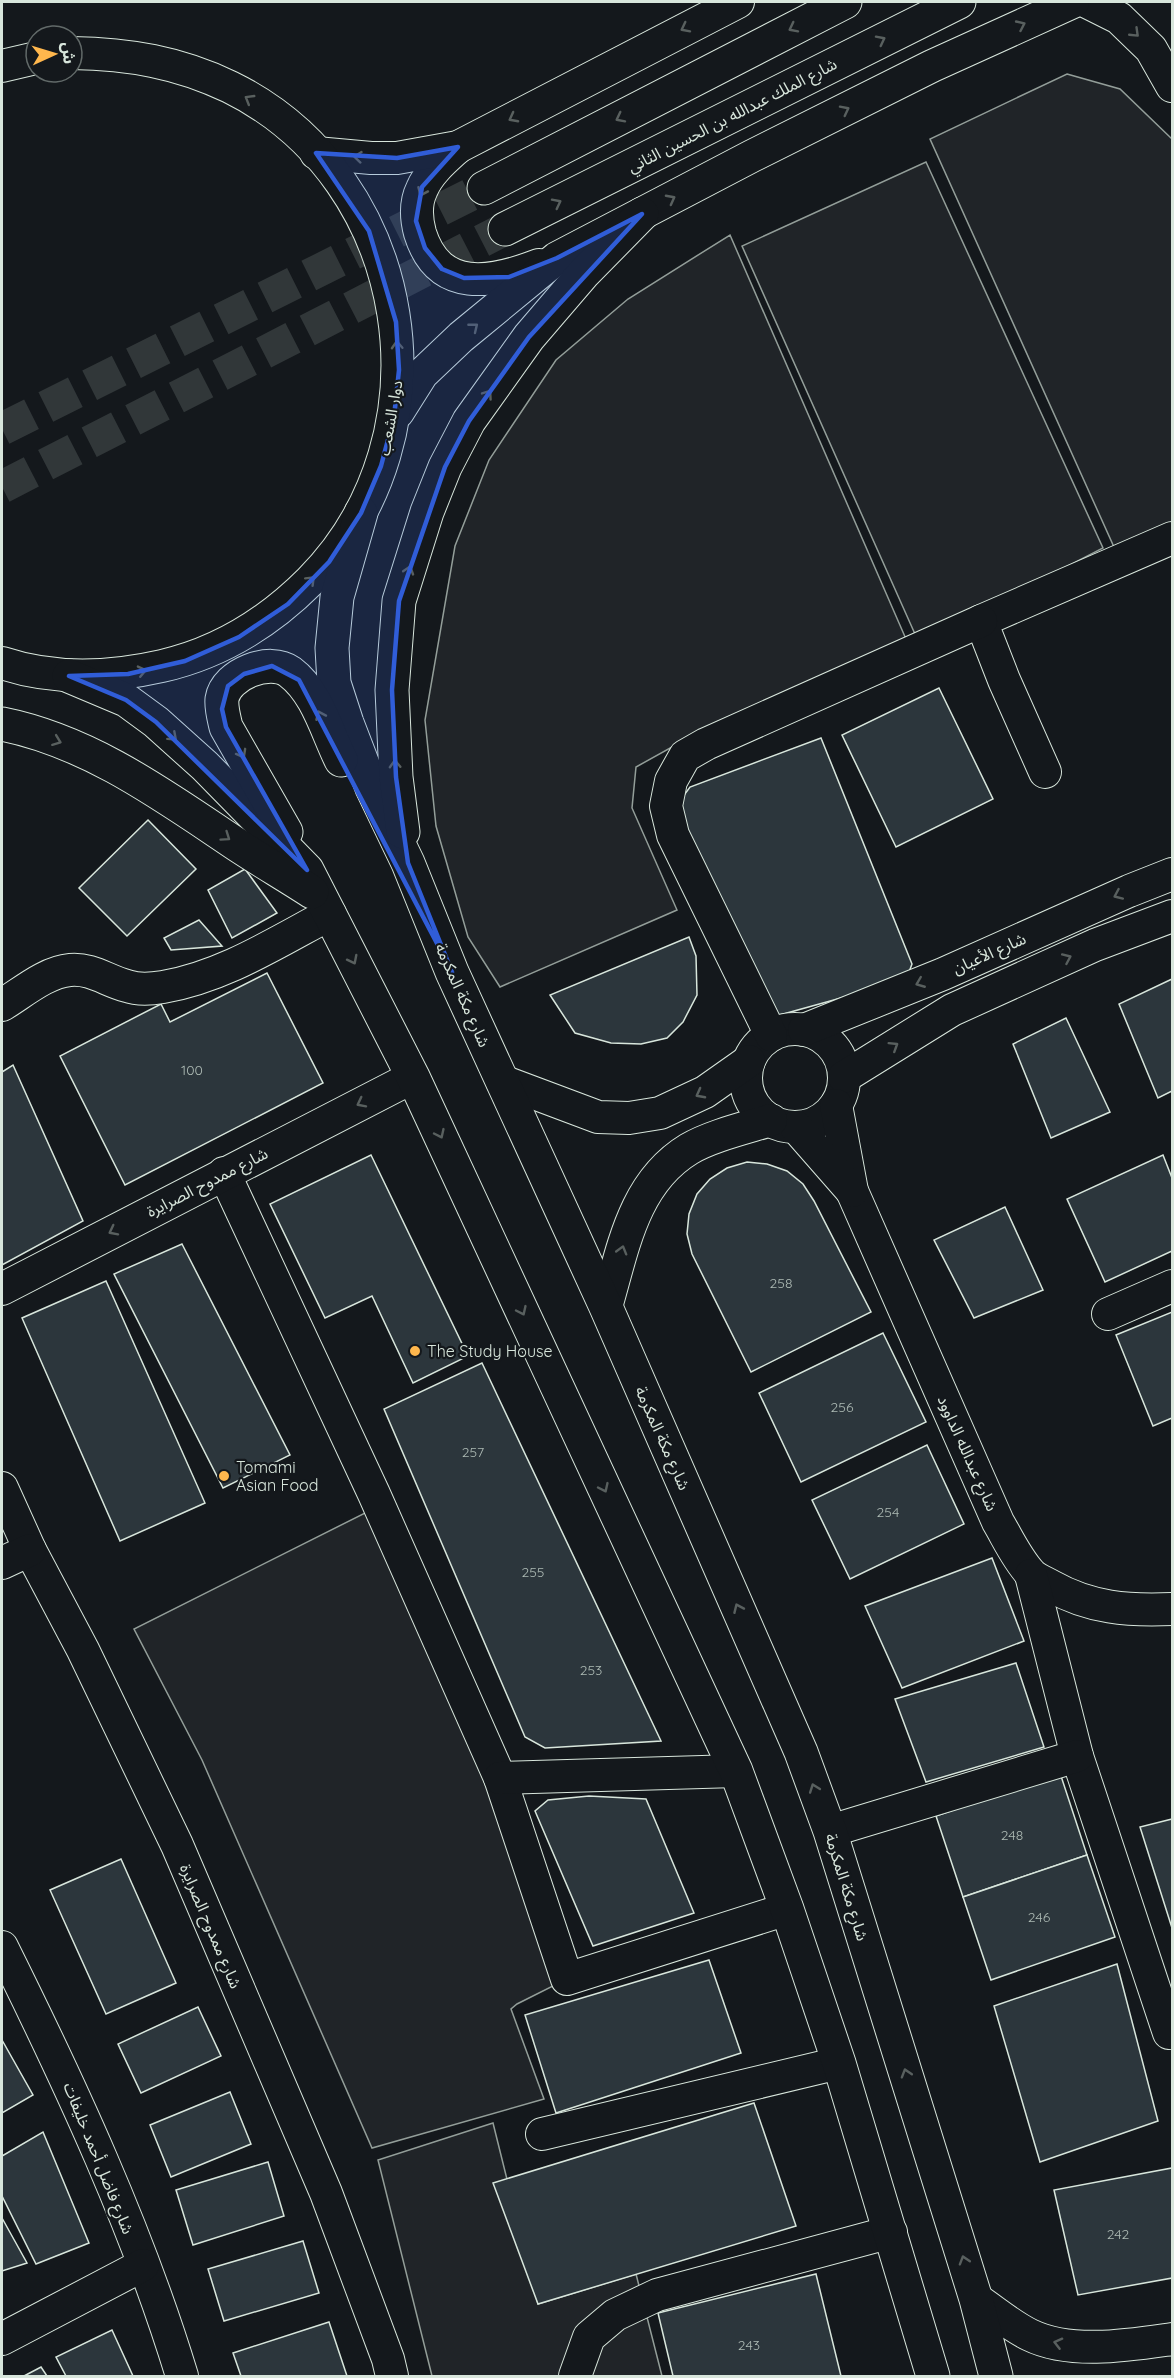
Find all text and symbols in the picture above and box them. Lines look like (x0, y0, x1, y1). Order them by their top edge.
one-way arrow (681, 20, 692, 32)
one-way arrow (789, 21, 800, 33)
one-way arrow (1014, 21, 1025, 33)
north arrow (24, 24, 84, 84)
one-way arrow (1128, 26, 1139, 37)
one-way arrow (875, 36, 886, 48)
text: ش (58, 41, 80, 65)
street label: شارع الملك عبدالله بن الحسين الثاني (624, 53, 841, 179)
one-way arrow (245, 95, 255, 106)
one-way arrow (838, 105, 849, 117)
one-way arrow (508, 111, 519, 122)
one-way arrow (616, 111, 626, 122)
one-way arrow (354, 151, 363, 164)
one-way arrow (417, 185, 429, 196)
one-way arrow (665, 195, 676, 206)
one-way arrow (550, 199, 561, 210)
one-way arrow (467, 323, 478, 334)
one-way arrow (391, 341, 404, 350)
street label: دوار الشعب (374, 379, 406, 457)
one-way arrow (481, 389, 492, 400)
one-way arrow (402, 565, 414, 576)
one-way arrow (303, 577, 314, 588)
one-way arrow (137, 665, 147, 678)
one-way arrow (315, 710, 327, 721)
one-way arrow (166, 730, 177, 741)
one-way arrow (51, 734, 62, 746)
one-way arrow (235, 747, 246, 758)
one-way arrow (389, 759, 402, 768)
one-way arrow (220, 830, 231, 841)
one-way arrow (1113, 888, 1124, 900)
street label: شارع الأعيان (949, 928, 1030, 981)
street label: شارع مكة المكرمة (428, 940, 495, 1051)
one-way arrow (346, 953, 357, 964)
one-way arrow (1061, 953, 1072, 965)
one-way arrow (916, 976, 927, 988)
one-way arrow (888, 1042, 898, 1054)
house number: 100 (181, 1061, 203, 1079)
one-way arrow (696, 1086, 707, 1098)
one-way arrow (357, 1096, 367, 1107)
one-way arrow (433, 1128, 445, 1139)
street label: شارع ممدوح الصرايرة (143, 1143, 272, 1224)
one-way arrow (109, 1224, 119, 1235)
one-way arrow (615, 1245, 628, 1255)
house number: 258 (770, 1274, 792, 1292)
one-way arrow (515, 1305, 527, 1316)
place label: The Study House (427, 1341, 553, 1361)
marker: The Study House (408, 1344, 422, 1358)
street label: شارع مكة المكرمة (628, 1383, 695, 1494)
street label: شارع عبدالله الداوود (931, 1392, 1003, 1515)
house number: 256 (831, 1398, 854, 1416)
house number: 257 (462, 1443, 484, 1461)
place label: Tomami Asian Food (236, 1457, 318, 1495)
marker: Tomami Asian Food (217, 1469, 231, 1483)
one-way arrow (597, 1481, 609, 1492)
house number: 254 (877, 1503, 899, 1521)
house number: 255 (521, 1563, 545, 1581)
one-way arrow (733, 1604, 745, 1615)
house number: 253 (580, 1661, 602, 1679)
one-way arrow (809, 1783, 821, 1794)
house number: 248 (1001, 1826, 1023, 1844)
street label: شارع مكة المكرمة (818, 1831, 873, 1944)
street label: شارع ممدوح الصرايرة (173, 1861, 246, 1992)
house number: 246 (1028, 1908, 1051, 1926)
one-way arrow (900, 2068, 913, 2079)
street label: شارع فاضل أحمد خليفات (57, 2079, 139, 2238)
house number: 242 (1107, 2225, 1130, 2243)
one-way arrow (959, 2255, 971, 2265)
house number: 243 (738, 2336, 760, 2354)
one-way arrow (1053, 2337, 1063, 2350)

